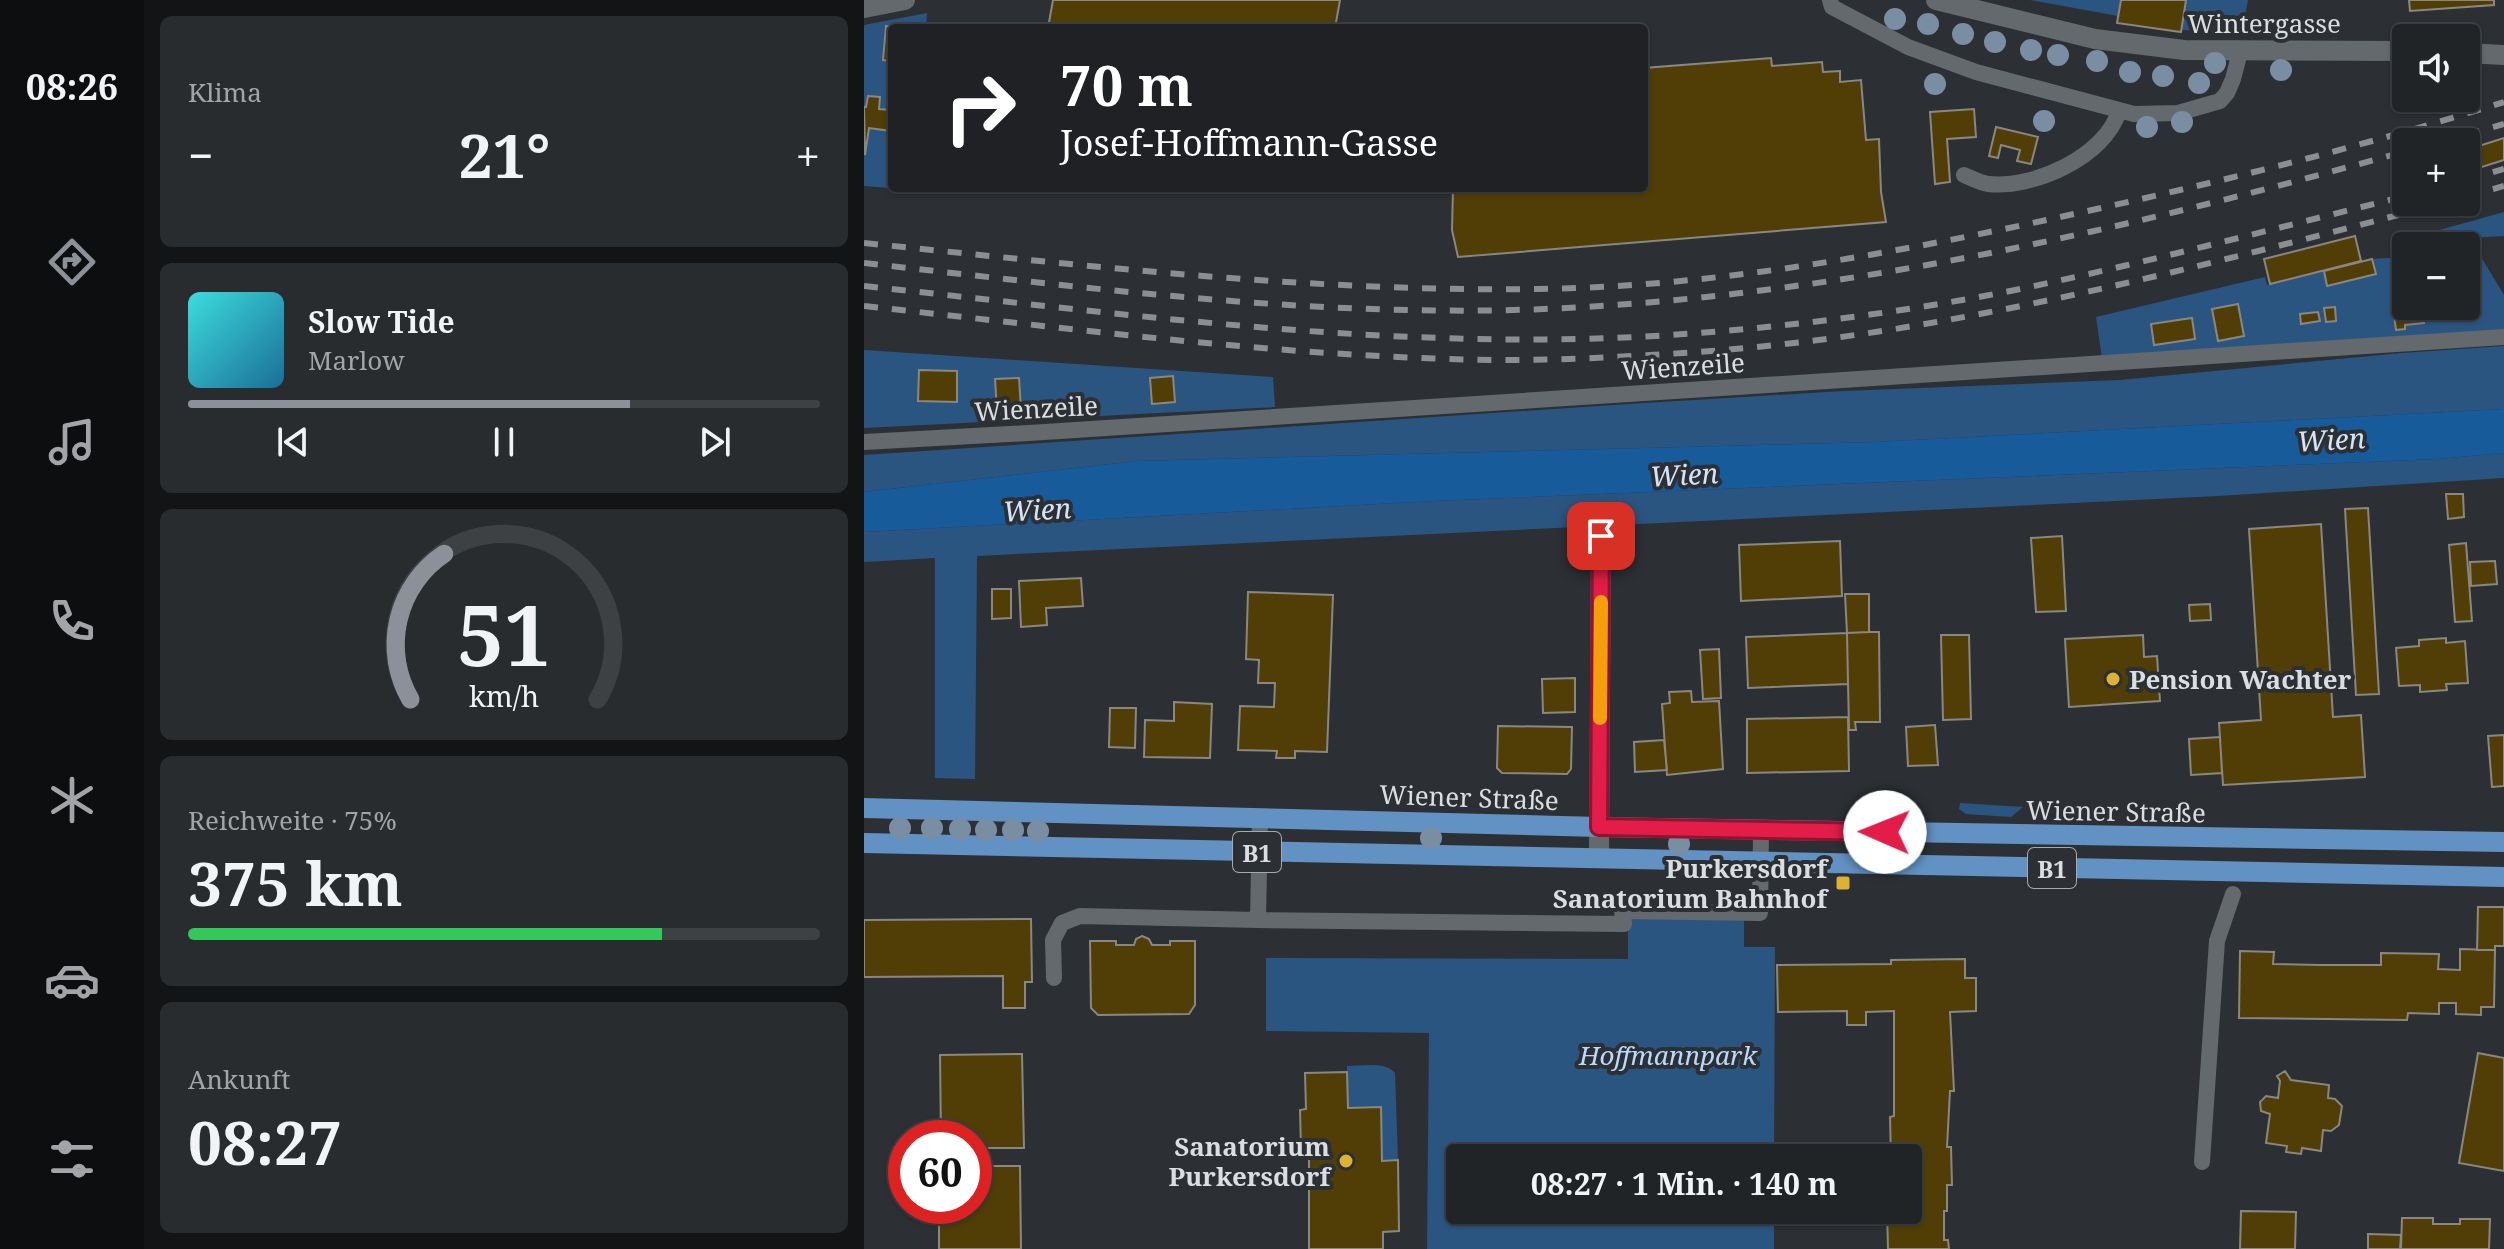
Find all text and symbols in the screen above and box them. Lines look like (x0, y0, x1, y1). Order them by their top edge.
street label: Wintergasse (2187, 5, 2341, 41)
map controls (2392, 24, 2480, 320)
button: sound (2392, 24, 2480, 112)
text: 70 m (1060, 46, 1193, 122)
icon: right (928, 56, 1032, 160)
text: 08:26 (26, 62, 118, 111)
text: Klima (188, 74, 262, 110)
text: 21° (459, 114, 550, 196)
text: Josef-Hoffmann-Gasse (1060, 118, 1438, 167)
text: − (188, 125, 213, 185)
text: + (795, 125, 820, 185)
button: + (2392, 128, 2480, 216)
button: − (2392, 232, 2480, 320)
icon: directions (44, 234, 100, 290)
text: Slow Tide (308, 301, 455, 342)
text: Marlow (308, 342, 405, 378)
street label: Wienzeile (1620, 344, 1746, 388)
street label: Wienzeile (973, 387, 1099, 429)
icon: music (44, 414, 100, 470)
water label: Wien (2296, 418, 2366, 460)
icon: previous (271, 420, 315, 464)
icon: pause (482, 420, 526, 464)
icon: next (693, 420, 737, 464)
water label: Wien (1649, 453, 1719, 495)
water label: Wien (1002, 488, 1072, 530)
pin (1567, 502, 1635, 570)
icon: arrive (1579, 514, 1623, 558)
text: 51 (457, 577, 551, 690)
icon: phone (44, 593, 100, 649)
place label: Pension Wachter (2129, 661, 2352, 697)
marker: Pension Wachter (2104, 670, 2122, 688)
text: km/h (469, 677, 539, 716)
icon: climate (44, 772, 100, 828)
street label: Wiener Straße (1379, 776, 1559, 818)
position arrow (1843, 790, 1927, 874)
street label: Wiener Straße (2026, 791, 2206, 831)
text: Reichweite · 75% (188, 802, 397, 838)
road number: B1 (1233, 832, 1281, 872)
text: 375 km (188, 842, 403, 924)
road number: B1 (2028, 848, 2076, 888)
place label: Purkersdorf Sanatorium Bahnhof (1553, 850, 1829, 916)
marker: Purkersdorf Sanatorium Bahnhof (1834, 874, 1852, 892)
icon: car (44, 952, 100, 1008)
park label: Hoffmannpark (1578, 1037, 1758, 1073)
text: Ankunft (188, 1061, 290, 1097)
text: 08:27 (188, 1101, 342, 1183)
speed limit sign: 60 (888, 1120, 992, 1224)
place label: Sanatorium Purkersdorf (1168, 1128, 1332, 1194)
icon: filters (44, 1131, 100, 1187)
marker: Sanatorium Purkersdorf (1337, 1152, 1355, 1170)
text: 08:27 · 1 Min. · 140 m (1531, 1163, 1837, 1204)

